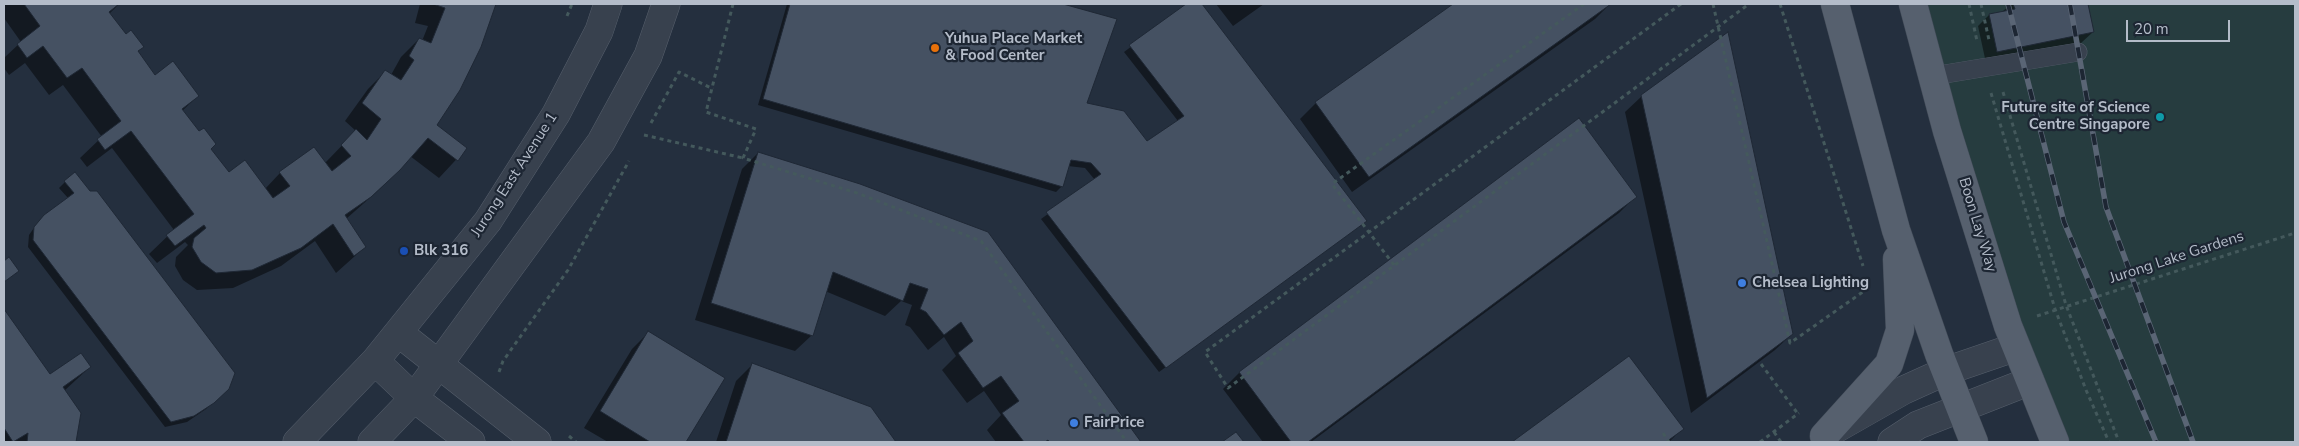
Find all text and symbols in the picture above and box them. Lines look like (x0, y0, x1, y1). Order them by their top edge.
scale bar (2129, 10, 2233, 42)
text: 20 m (2134, 19, 2169, 39)
place label: Yuhua Place Market & Food Center (945, 30, 1082, 65)
marker: Yuhua Place Market & Food Center (929, 42, 941, 54)
place label: Future site of Science Centre Singapore (2001, 99, 2150, 134)
street label: Jurong East Avenue 1 (468, 109, 562, 241)
marker: Future site of Science Centre Singapore (2154, 111, 2166, 123)
street label: Boon Lay Way (1954, 176, 2000, 274)
street label: Jurong Lake Gardens (2108, 228, 2246, 288)
place label: Blk 316 (414, 242, 468, 260)
marker: Blk 316 (398, 245, 410, 257)
place label: Chelsea Lighting (1752, 274, 1869, 292)
marker: Chelsea Lighting (1736, 277, 1748, 289)
place label: FairPrice (1084, 414, 1144, 432)
marker: FairPrice (1068, 417, 1080, 429)

